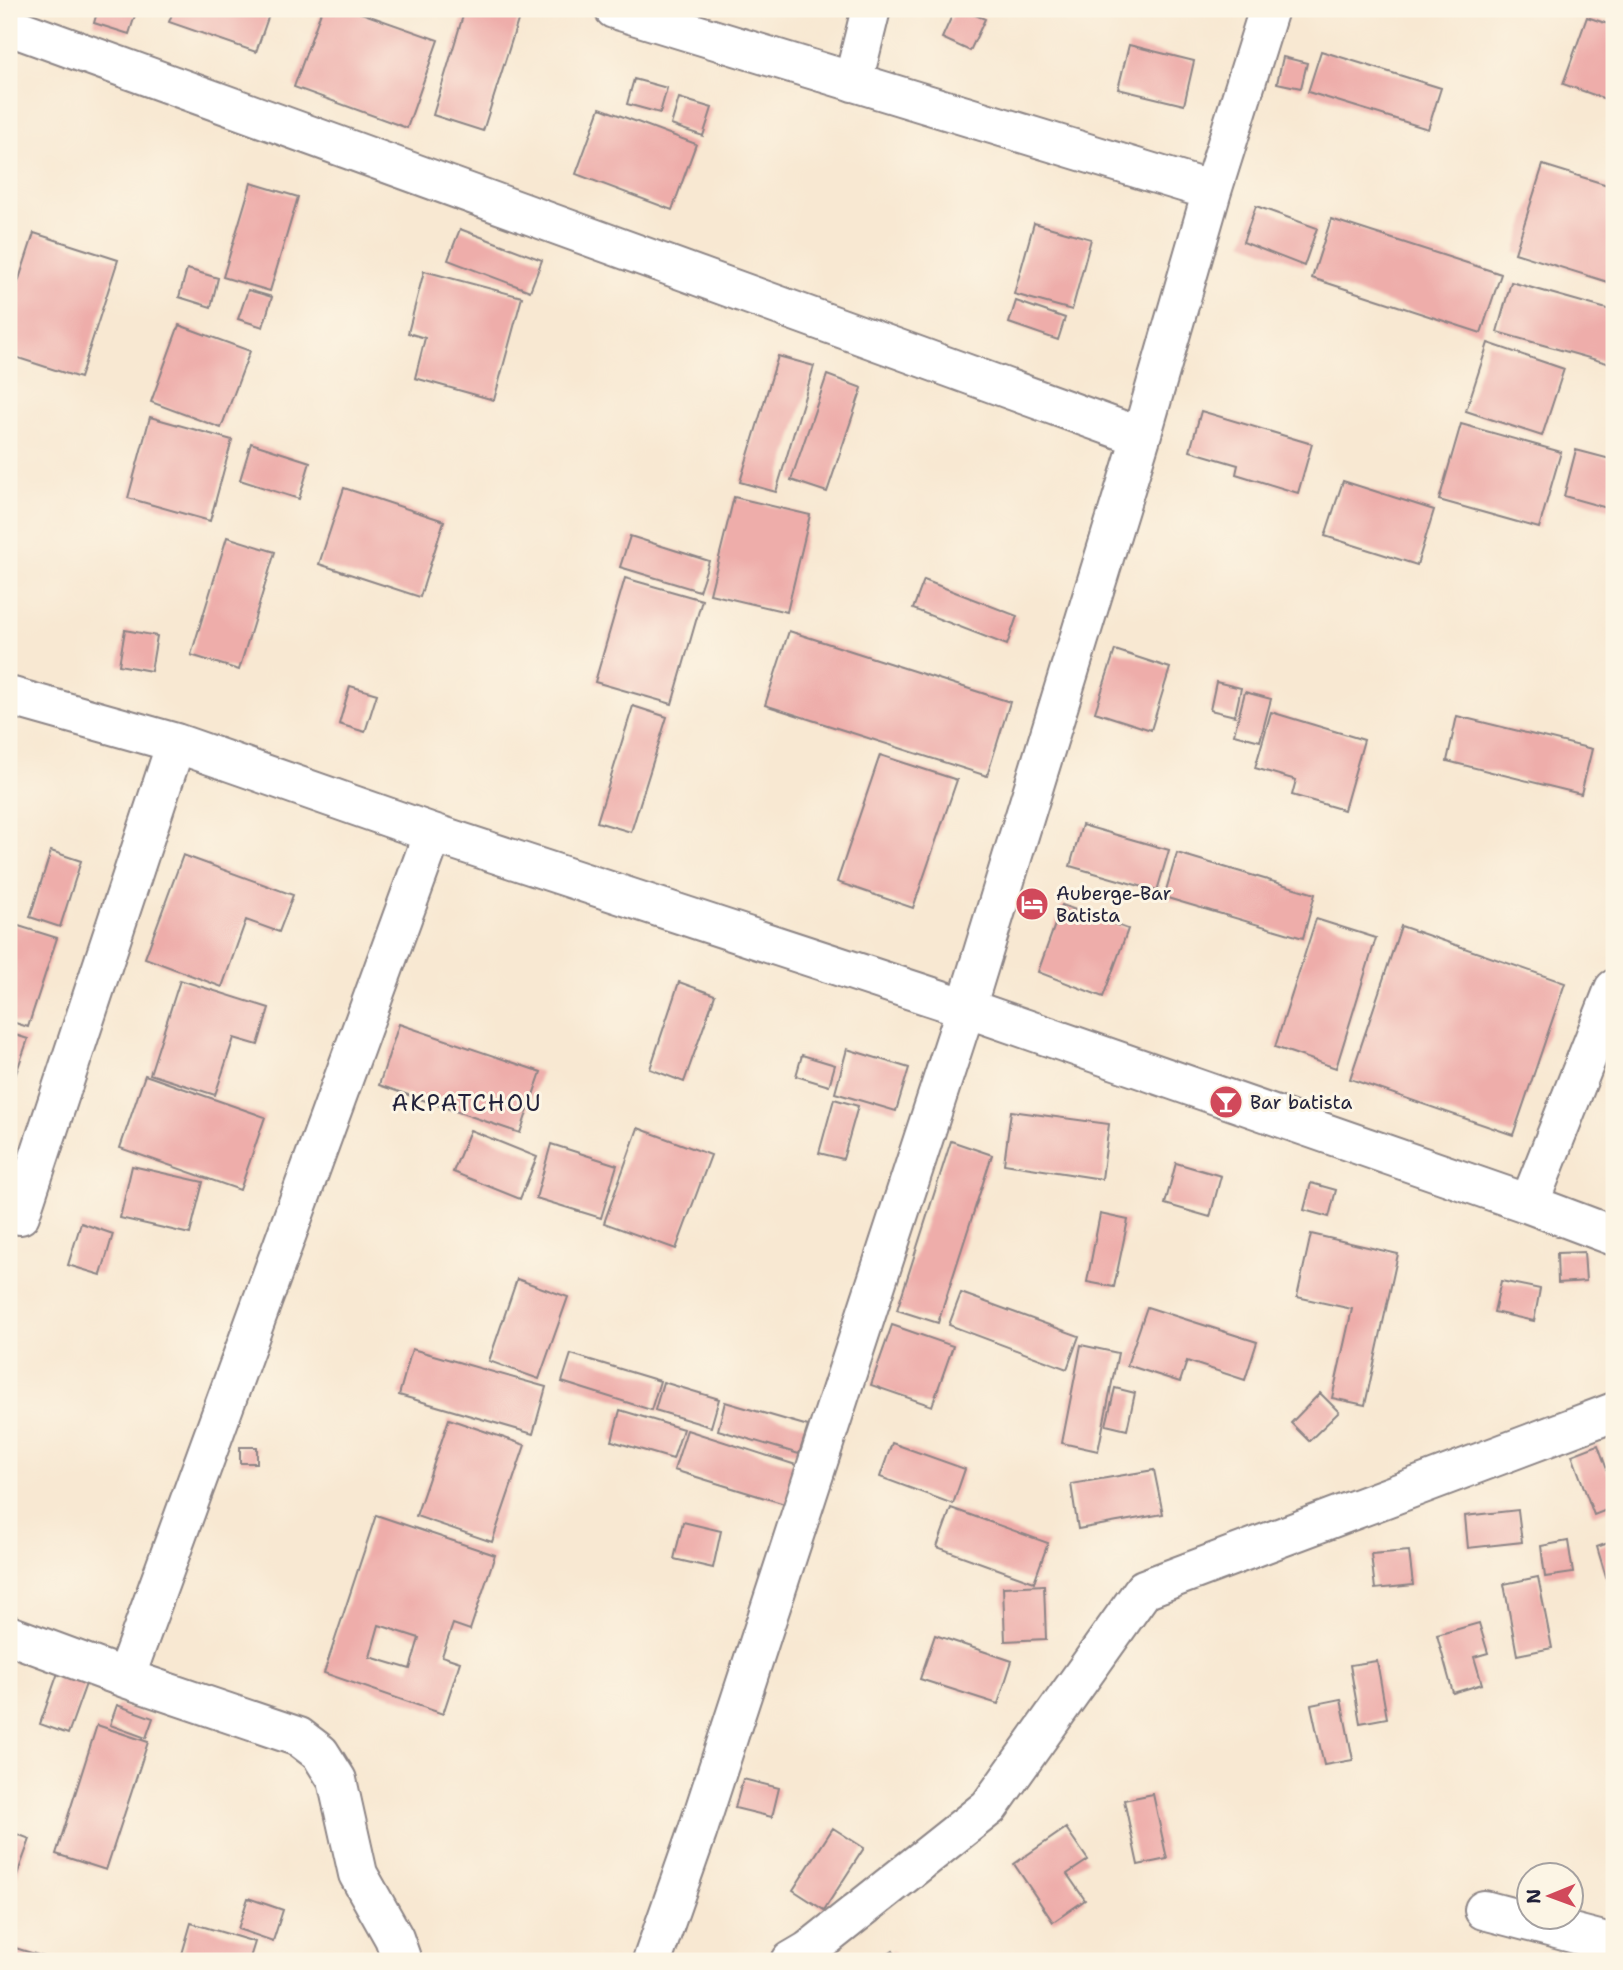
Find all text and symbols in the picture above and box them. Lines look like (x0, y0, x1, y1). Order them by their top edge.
place label: Auberge-Bar Batista (1056, 881, 1172, 928)
hotel icon: Auberge-Bar Batista (1013, 885, 1051, 923)
bar icon: Bar batista (1207, 1083, 1245, 1121)
district label: AKPATCHOU (391, 1088, 543, 1118)
place label: Bar batista (1250, 1090, 1352, 1115)
north arrow (1514, 1862, 1584, 1932)
text: N (1521, 1889, 1546, 1904)

